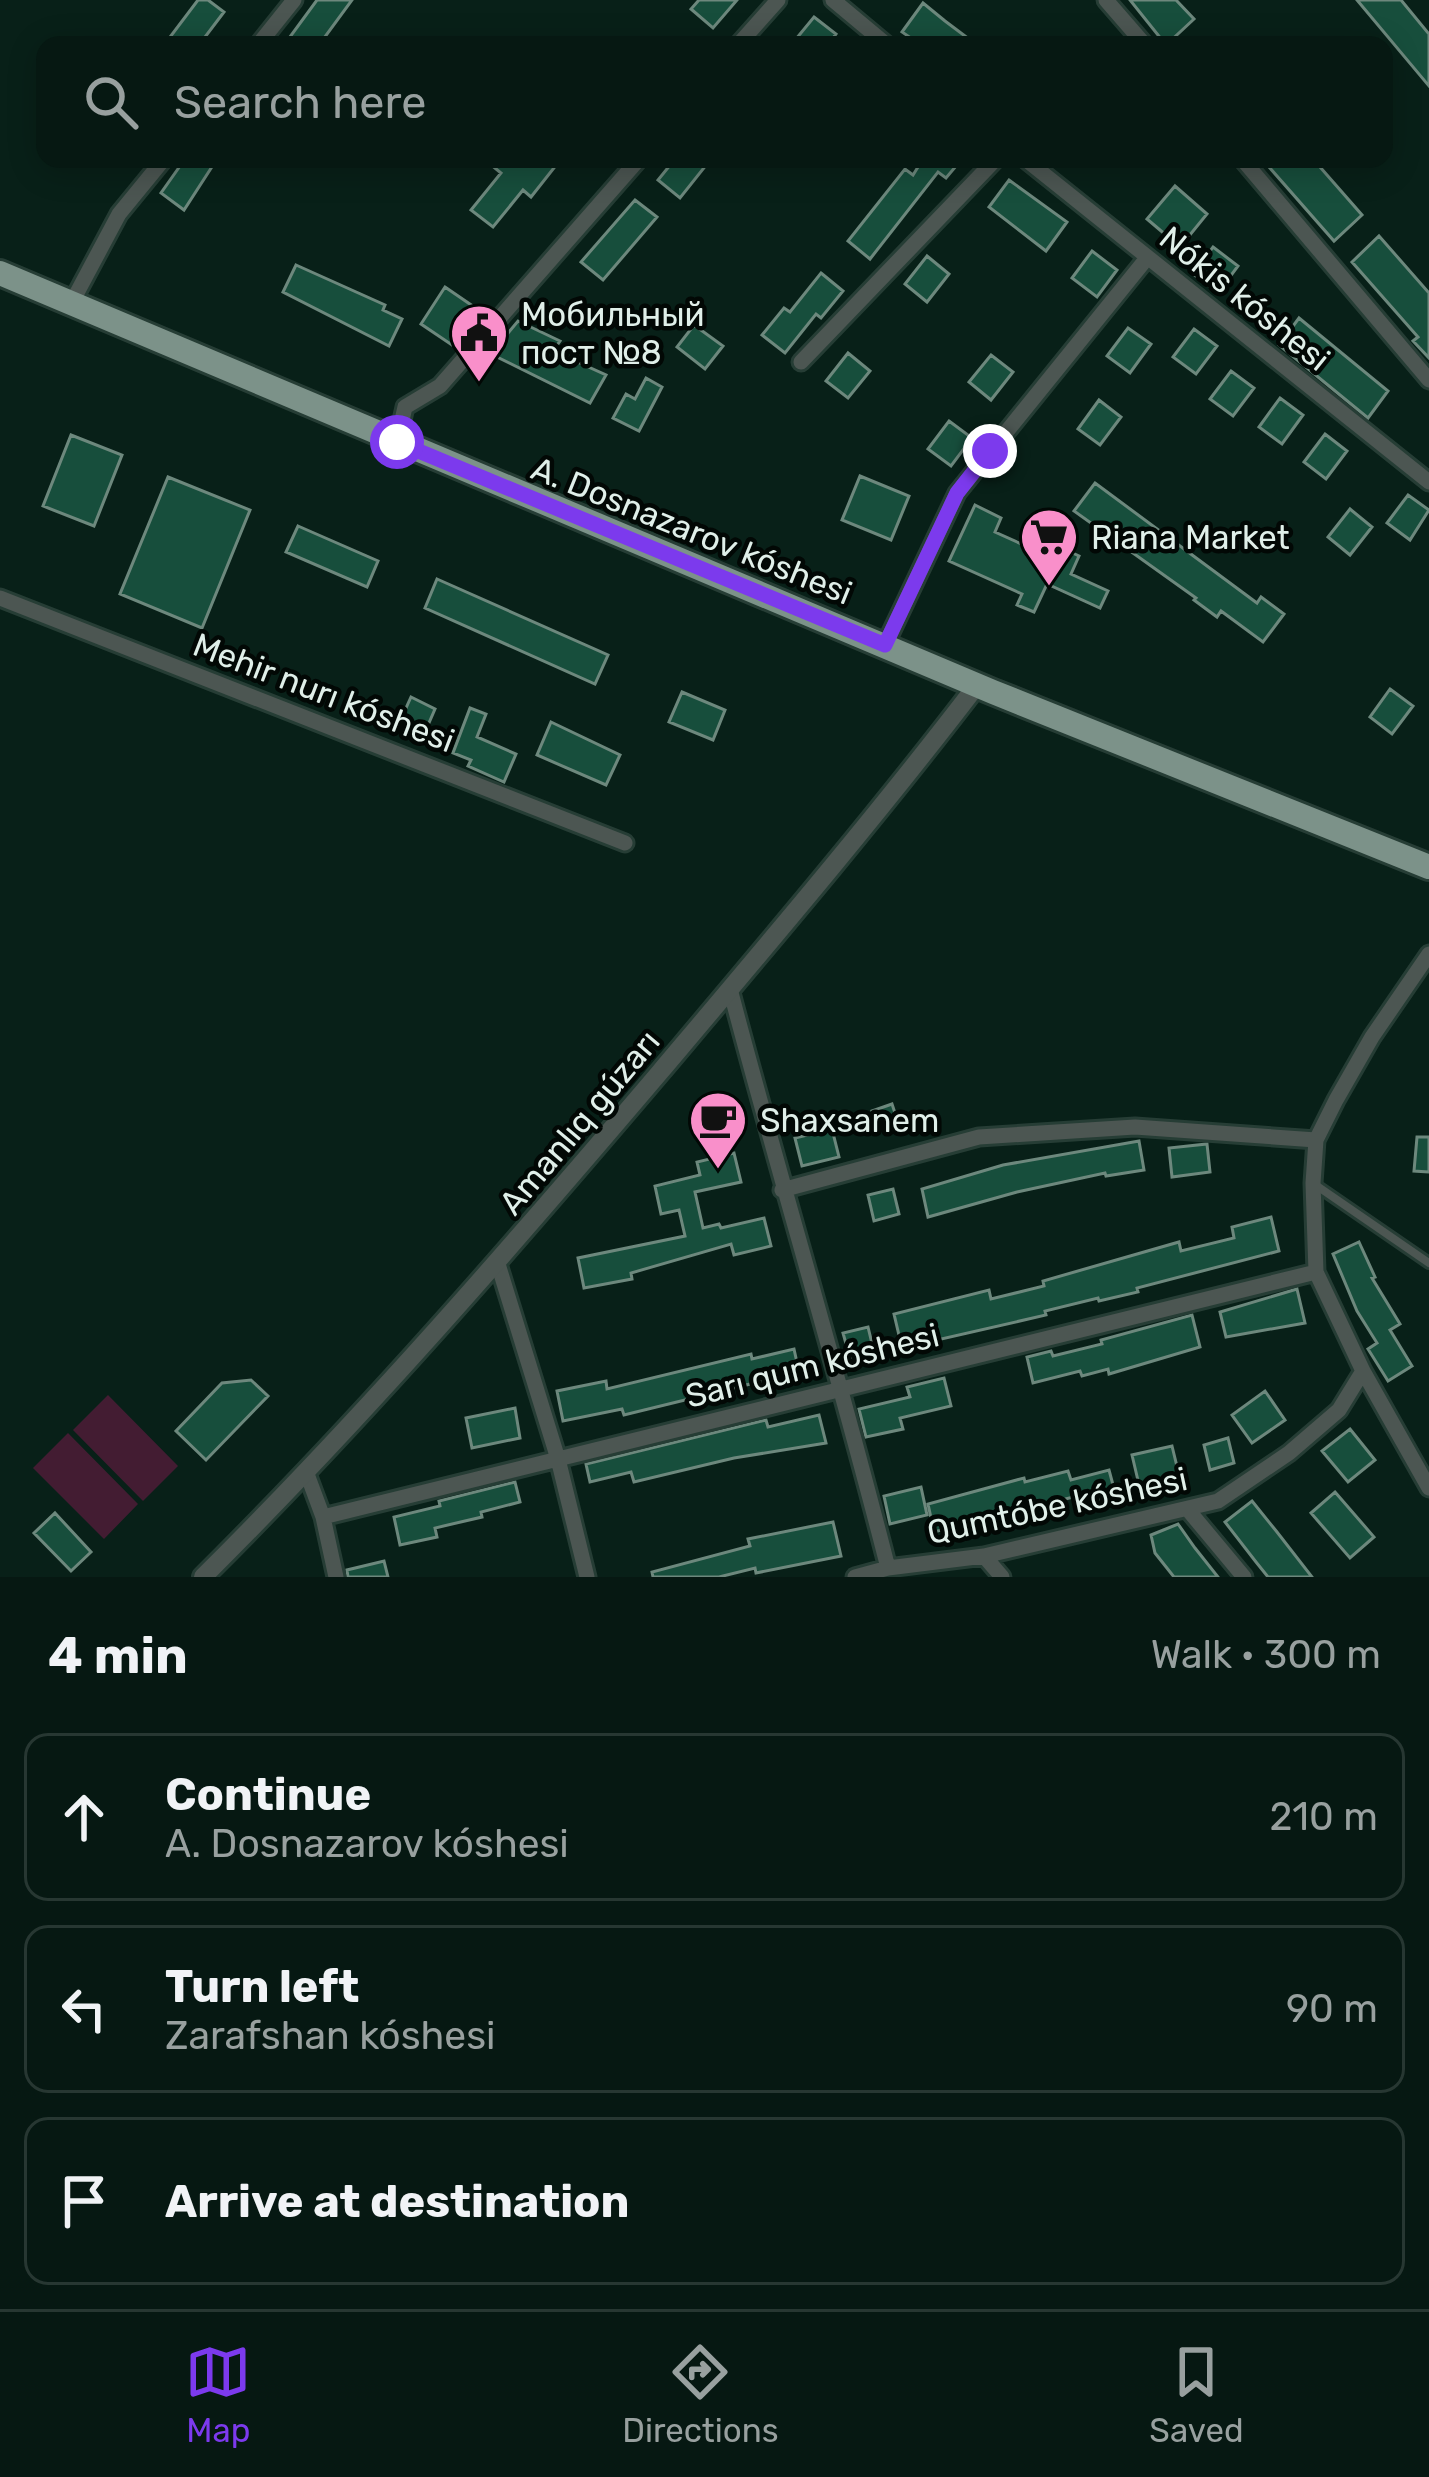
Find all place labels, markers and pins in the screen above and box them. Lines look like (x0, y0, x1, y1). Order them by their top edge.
place label: Мобильный пост №8 (521, 295, 705, 372)
public building icon: Мобильный пост №8 (448, 302, 510, 384)
supermarket icon: Riana Market (1018, 506, 1080, 588)
place label: Riana Market (1091, 518, 1290, 557)
cafe icon: Shaxsanem (687, 1089, 749, 1171)
place label: Shaxsanem (760, 1101, 939, 1140)

